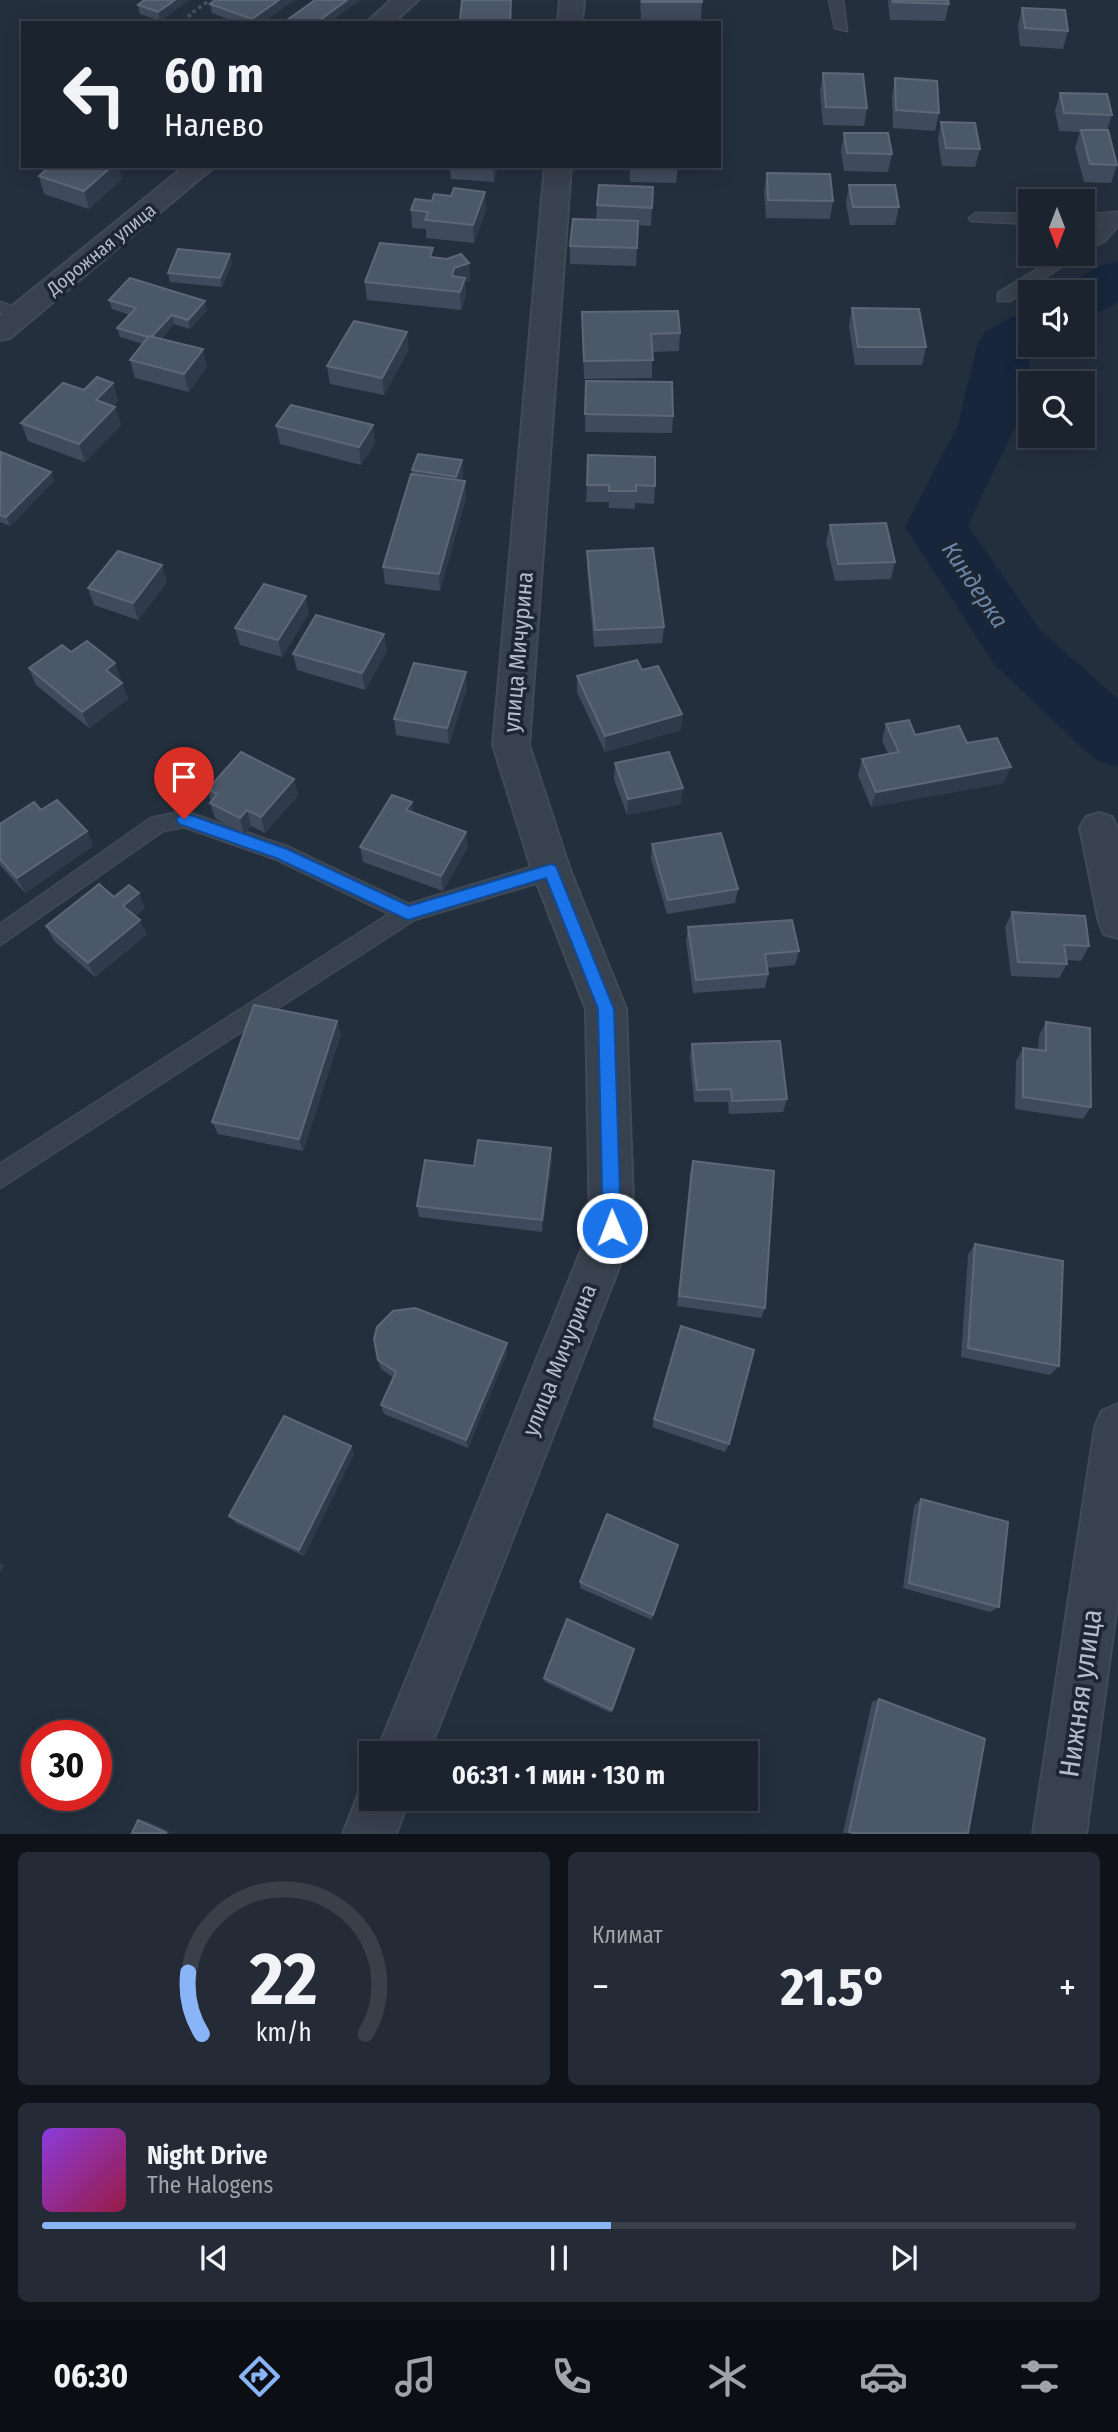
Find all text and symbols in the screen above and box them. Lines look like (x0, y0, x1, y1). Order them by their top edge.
text: 60 m (164, 46, 264, 105)
icon: left (49, 49, 140, 140)
text: Налево (164, 106, 264, 144)
north arrow (1018, 189, 1096, 266)
map controls (1018, 189, 1095, 448)
street label: Дорожная улица (41, 198, 160, 301)
button: sound (1018, 280, 1095, 357)
button: search (1018, 371, 1095, 448)
water label: Киндерка (936, 536, 1014, 634)
street label: улица Мичурина (497, 570, 539, 734)
pin (154, 747, 214, 819)
icon: arrive (165, 758, 203, 796)
position arrow (575, 1191, 649, 1265)
street label: улица Мичурина (516, 1280, 602, 1440)
street label: Нижняя улица (1052, 1607, 1109, 1779)
speed limit sign: 30 (21, 1720, 112, 1811)
text: 06:31 · 1 мин · 130 m (452, 1760, 665, 1791)
text: Климат (592, 1921, 663, 1949)
text: 22 (249, 1937, 318, 2024)
text: 21.5° (780, 1956, 887, 2019)
text: − (592, 1964, 609, 2010)
text: + (1059, 1964, 1076, 2010)
text: km/h (256, 2018, 312, 2048)
text: Night Drive (147, 2140, 267, 2171)
text: The Halogens (147, 2171, 273, 2199)
icon: previous (195, 2239, 233, 2277)
icon: pause (540, 2239, 578, 2277)
icon: next (885, 2239, 923, 2277)
icon: directions (235, 2352, 284, 2401)
icon: music (391, 2352, 440, 2401)
icon: phone (547, 2352, 596, 2401)
icon: climate (703, 2352, 752, 2401)
icon: car (859, 2352, 908, 2401)
icon: filters (1015, 2352, 1064, 2401)
text: 06:30 (54, 2357, 128, 2395)

